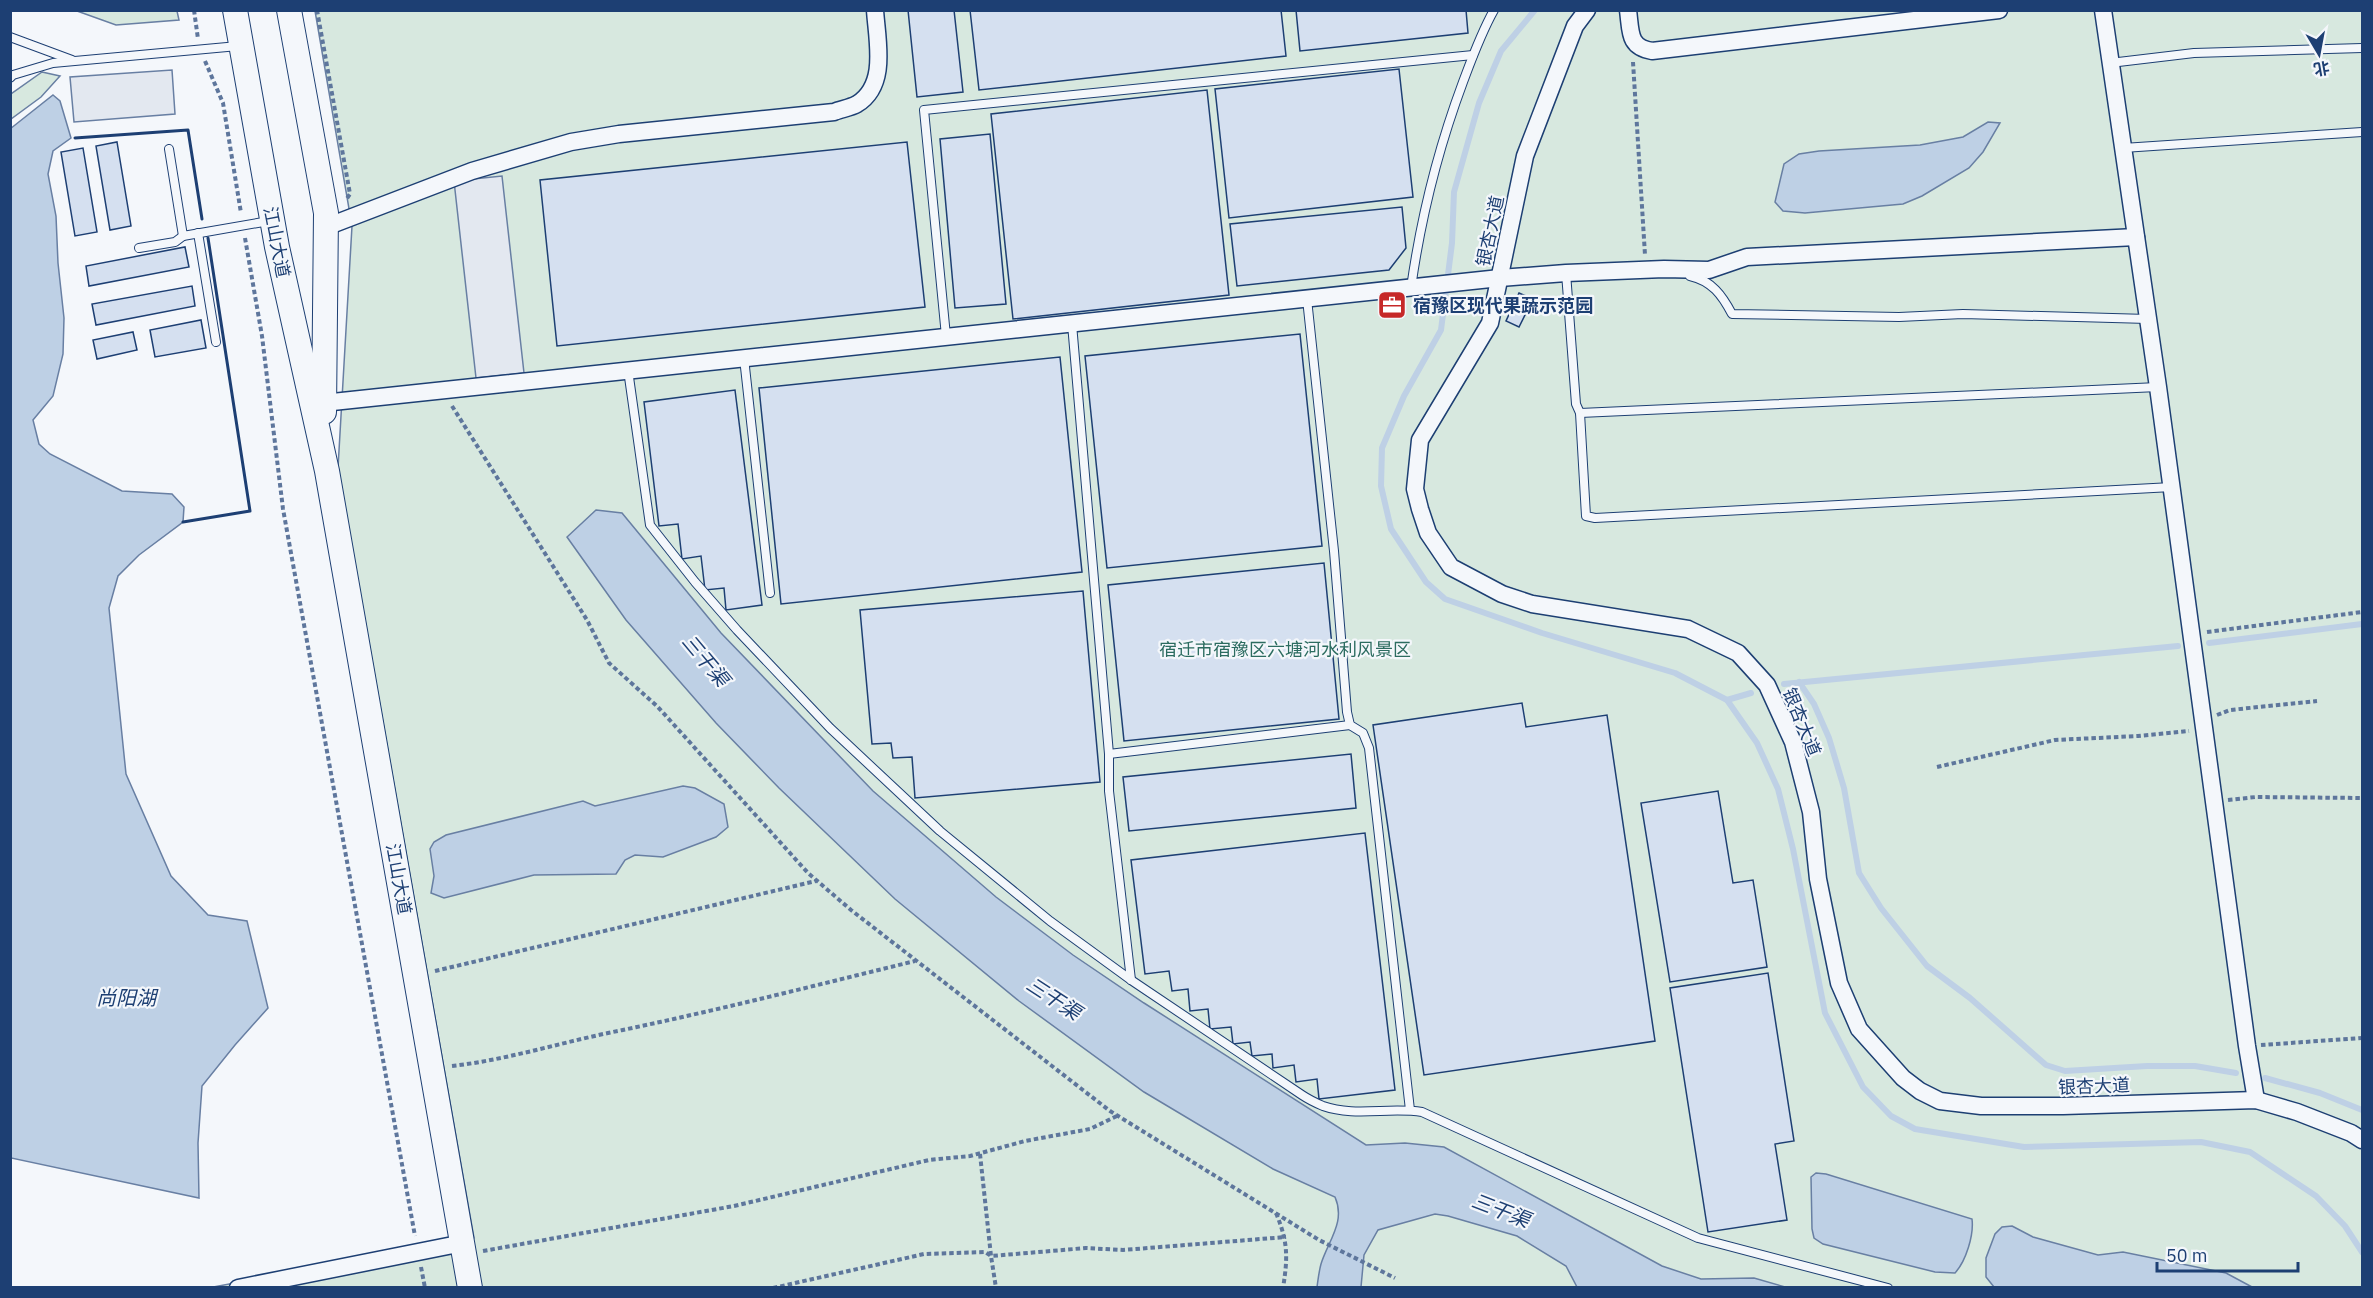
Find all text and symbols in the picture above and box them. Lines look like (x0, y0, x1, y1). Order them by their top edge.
north arrow (2289, 24, 2349, 84)
text: 北 (2312, 58, 2331, 80)
street label: 银杏大道 (1471, 193, 1509, 269)
street label: 江山大道 (259, 204, 295, 280)
office icon: 宿豫区现代果蔬示范园 (1376, 289, 1408, 321)
place label: 宿豫区现代果蔬示范园 (1413, 294, 1593, 317)
water label: 三干渠 (676, 628, 738, 694)
park label: 宿迁市宿豫区六塘河水利风景区 (1159, 638, 1411, 661)
street label: 银杏大道 (1778, 684, 1826, 760)
street label: 江山大道 (381, 842, 417, 916)
water label: 三干渠 (1021, 970, 1089, 1027)
water label: 尚阳湖 (96, 984, 159, 1011)
street label: 银杏大道 (2058, 1073, 2130, 1099)
water label: 三干渠 (1468, 1187, 1537, 1234)
scale bar (2157, 1235, 2298, 1273)
text: 50 m (2166, 1244, 2208, 1267)

